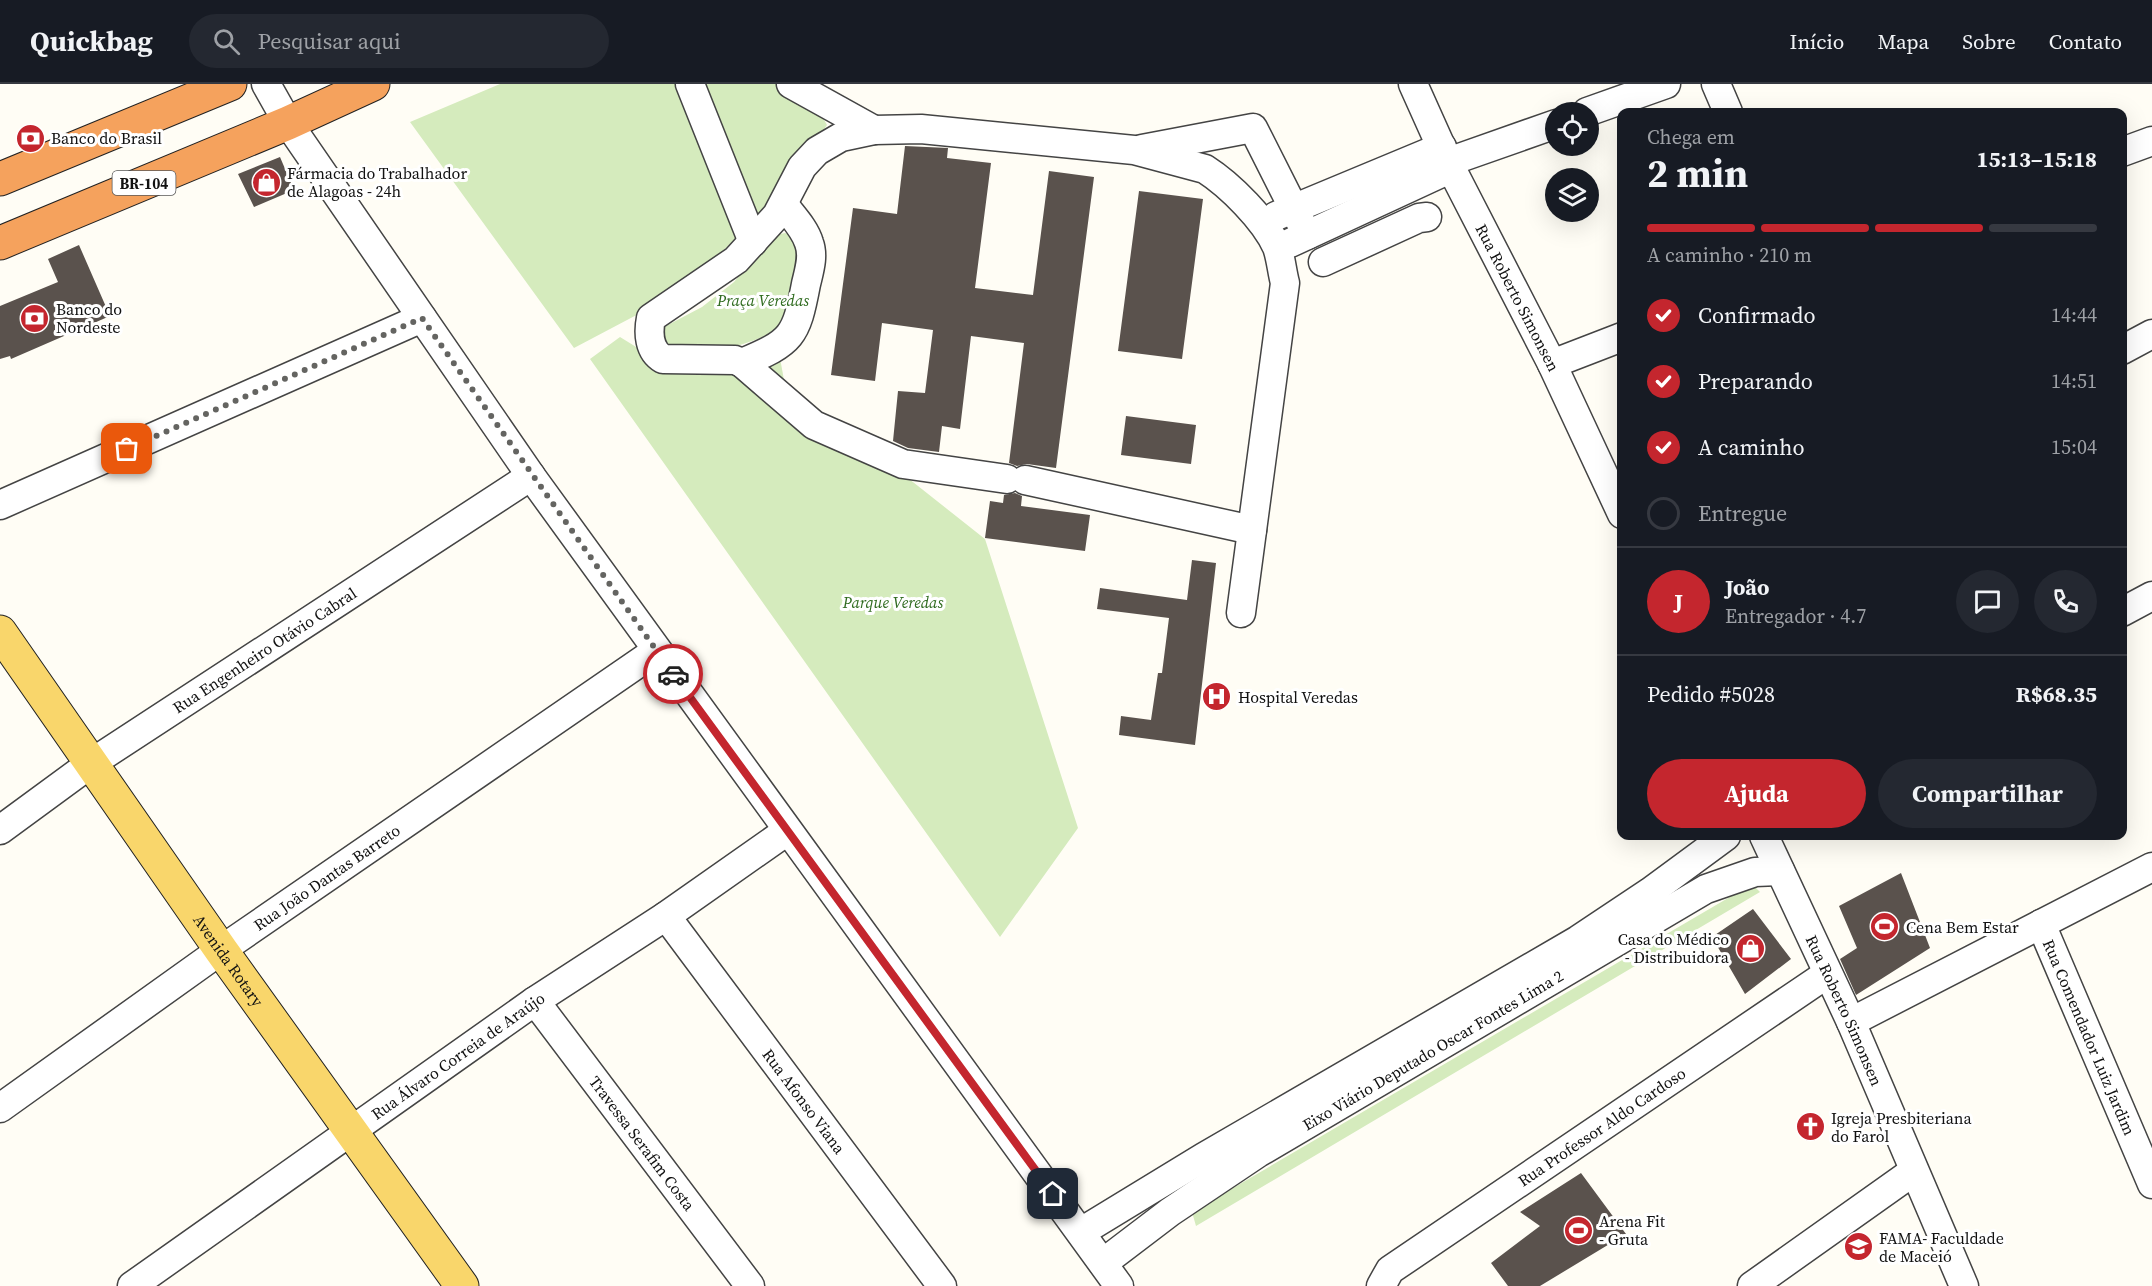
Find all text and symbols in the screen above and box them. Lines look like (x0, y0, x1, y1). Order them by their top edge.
search box (189, 14, 609, 68)
text: Quickbag (30, 22, 153, 60)
icon: search (210, 25, 243, 58)
text: Pesquisar aqui (258, 26, 401, 56)
text: Início (1790, 27, 1844, 56)
text: Mapa (1877, 27, 1929, 56)
text: Sobre (1962, 27, 2016, 56)
text: Contato (2049, 27, 2122, 56)
map controls (1545, 102, 1599, 222)
button: locate (1545, 102, 1599, 156)
bank icon: Banco do Brasil (14, 122, 46, 154)
text: Chega em (1647, 123, 1735, 151)
place label: Banco do Brasil (51, 127, 162, 149)
text: 15:13–15:18 (1977, 144, 2097, 174)
text: 2 min (1647, 147, 1748, 200)
place label: Fármacia do Trabalhador de Alagoas - 24h (287, 162, 467, 202)
shop icon: Fármacia do Trabalhador de Alagoas - 24h (250, 166, 282, 198)
button: layers (1545, 168, 1599, 222)
road number: BR-104 (112, 171, 176, 195)
street label: Rua Roberto Simonsen (1471, 220, 1565, 375)
text: A caminho · 210 m (1647, 241, 1812, 269)
park label: Praça Veredas (716, 289, 809, 311)
place label: Banco do Nordeste (56, 298, 122, 338)
icon: check (1647, 299, 1680, 332)
text: Confirmado (1698, 300, 1816, 330)
text: 14:44 (2051, 301, 2097, 329)
bank icon: Banco do Nordeste (19, 302, 51, 334)
icon: check (1647, 365, 1680, 398)
text: Preparando (1698, 366, 1813, 396)
text: 14:51 (2051, 367, 2097, 395)
pin (101, 423, 152, 474)
icon: check (1647, 431, 1680, 464)
icon: bag (110, 432, 143, 465)
text: A caminho (1698, 432, 1805, 462)
text: 15:04 (2051, 433, 2097, 461)
text: Entregue (1698, 498, 1787, 528)
button: chat (1956, 570, 2019, 633)
button: phone (2034, 570, 2097, 633)
text: João (1725, 572, 1769, 602)
street label: Rua Engenheiro Otávio Cabral (168, 582, 361, 718)
text: J (1674, 586, 1683, 616)
park label: Parque Veredas (842, 591, 943, 613)
text: Entregador · 4.7 (1725, 602, 1866, 630)
courier (643, 644, 703, 704)
icon: car (657, 658, 690, 691)
text: Pedido #5028 (1647, 679, 1775, 709)
text: R$68.35 (2016, 679, 2097, 709)
hospital icon: Hospital Veredas (1201, 681, 1233, 713)
place label: Hospital Veredas (1238, 686, 1358, 708)
button: Ajuda (1647, 759, 1866, 828)
button: Compartilhar (1878, 759, 2097, 828)
street label: Rua João Dantas Barreto (249, 819, 405, 936)
street label: Avenida Rotary (188, 910, 269, 1011)
sports icon: Cena Bem Estar (1869, 911, 1901, 943)
place label: Cena Bem Estar (1906, 916, 2019, 938)
place label: Casa do Médico - Distribuidora (1618, 928, 1730, 968)
street label: Rua Roberto Simonsen (1801, 931, 1888, 1089)
shop icon: Casa do Médico - Distribuidora (1734, 932, 1766, 964)
street label: Rua Comendador Luiz Jardim (2038, 936, 2141, 1138)
street label: Eixo Viário Deputado Oscar Fontes Lima 2 (1298, 965, 1567, 1135)
street label: Rua Álvaro Correia de Araújo (367, 987, 549, 1125)
street label: Rua Afonso Viana (758, 1044, 851, 1159)
street label: Rua Professor Aldo Cardoso (1513, 1062, 1690, 1191)
street label: Travessa Serafim Costa (584, 1071, 701, 1216)
place label: Igreja Presbiteriana do Farol (1831, 1107, 1972, 1147)
church icon: Igreja Presbiteriana do Farol (1794, 1111, 1826, 1143)
pin (1027, 1168, 1078, 1219)
icon: home (1036, 1177, 1069, 1210)
place label: Arena Fit - Gruta (1599, 1210, 1666, 1250)
sports icon: Arena Fit - Gruta (1562, 1214, 1594, 1246)
place label: FAMA- Faculdade de Maceió (1879, 1227, 2004, 1267)
school or university icon: FAMA- Faculdade de Maceió (1842, 1231, 1874, 1263)

